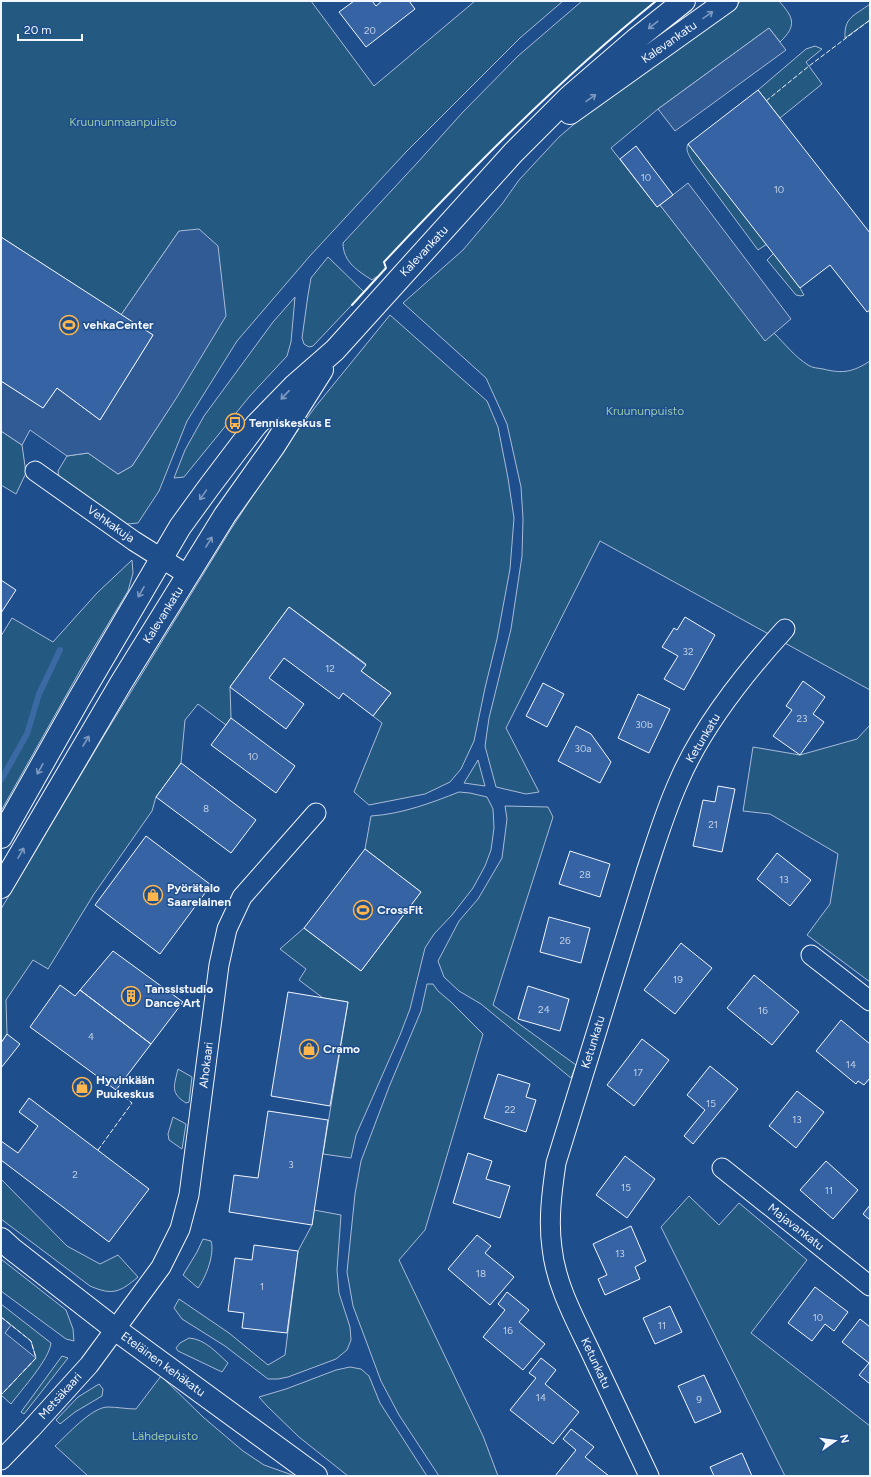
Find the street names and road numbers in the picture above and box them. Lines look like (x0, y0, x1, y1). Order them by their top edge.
street label: Kalevankatu (639, 18, 699, 66)
street label: Kalevankatu (397, 223, 451, 279)
street label: Vehkakuja (85, 503, 137, 545)
street label: Kalevankatu (140, 584, 186, 646)
street label: Ketunkatu (683, 711, 723, 765)
street label: Ketunkatu (578, 1014, 608, 1070)
street label: Ahokaari (196, 1041, 216, 1089)
street label: Majavankatu (765, 1201, 827, 1253)
street label: Eteläinen kehäkatu (118, 1329, 208, 1399)
street label: Ketunkatu (578, 1335, 614, 1391)
street label: Metsäkaari (35, 1370, 85, 1422)

